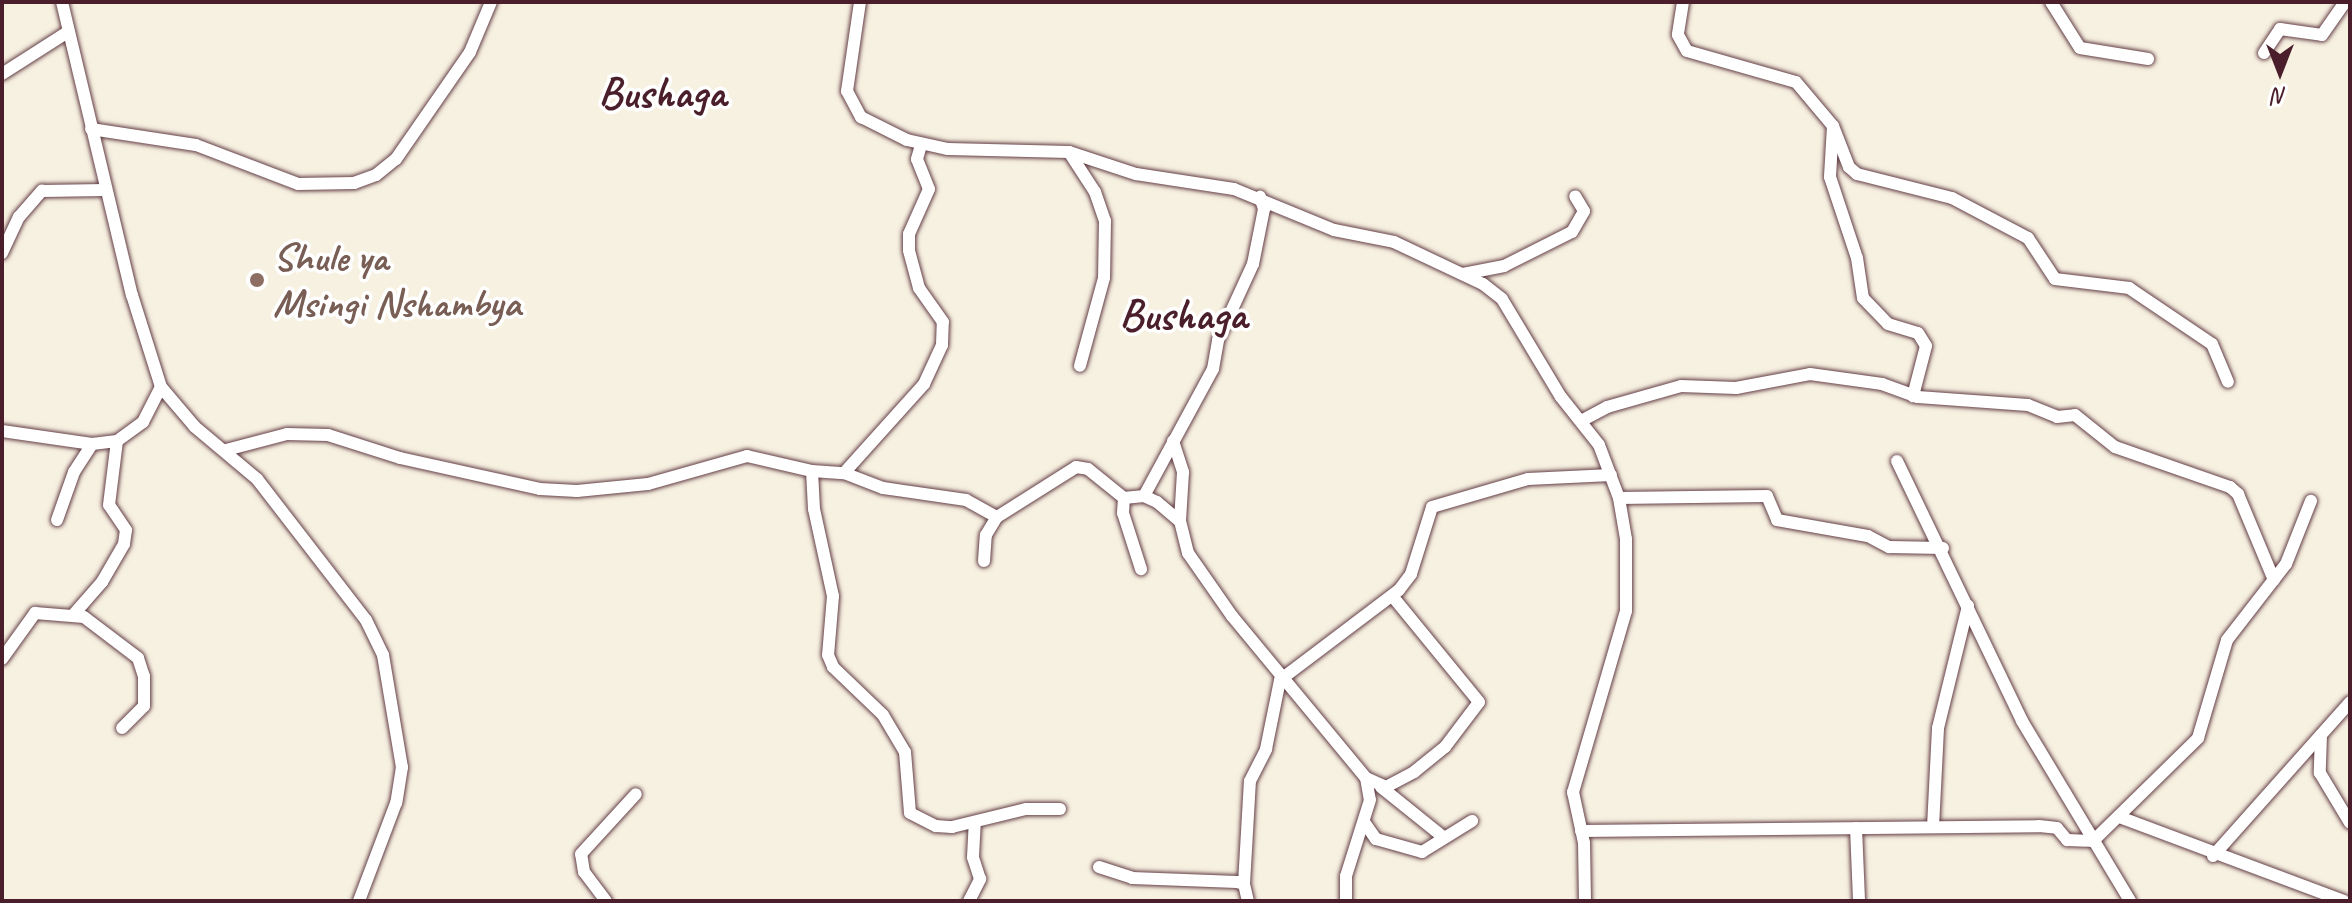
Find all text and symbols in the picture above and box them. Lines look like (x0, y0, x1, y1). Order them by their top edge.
north arrow (2240, 32, 2320, 112)
district label: Bushaga (598, 67, 726, 119)
text: N (2273, 82, 2287, 110)
place label: Shule ya Msingi Nshambya (273, 233, 520, 327)
marker: Shule ya Msingi Nshambya (248, 271, 266, 289)
district label: Bushaga (1119, 289, 1247, 341)

